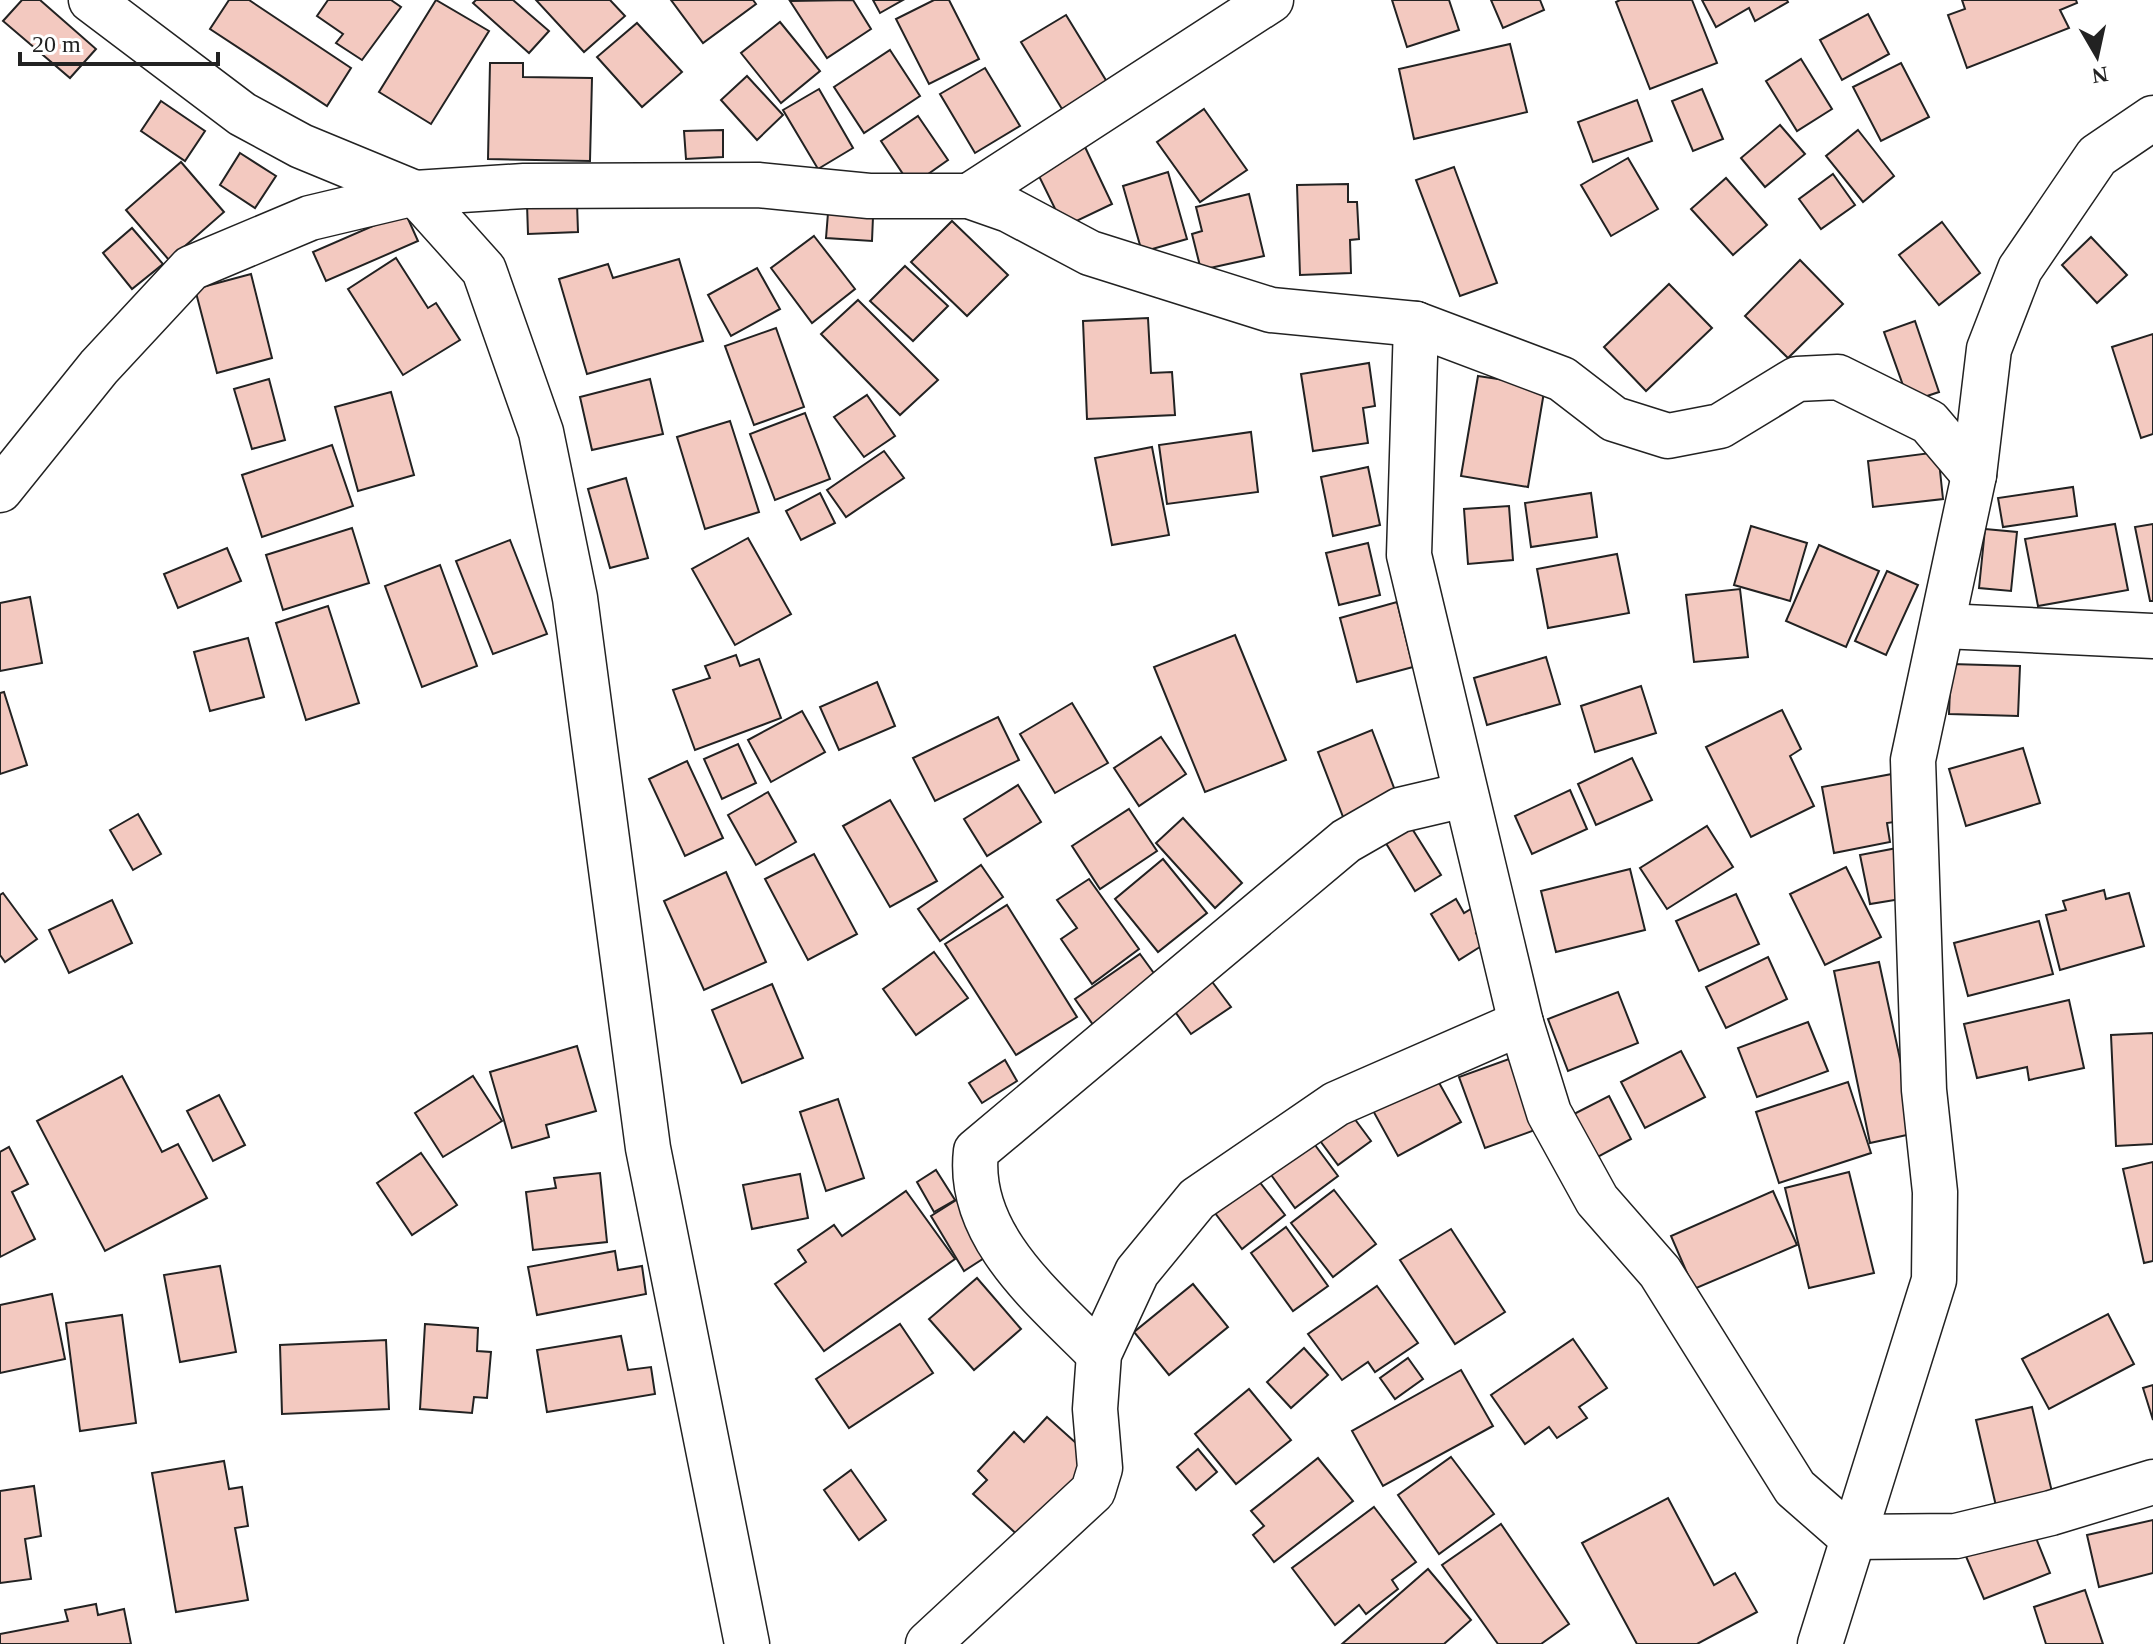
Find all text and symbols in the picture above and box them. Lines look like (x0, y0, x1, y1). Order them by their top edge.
scale bar (20, 16, 218, 66)
north arrow (2057, 16, 2137, 96)
text: 20 m (32, 31, 81, 57)
text: N (2090, 62, 2110, 89)

